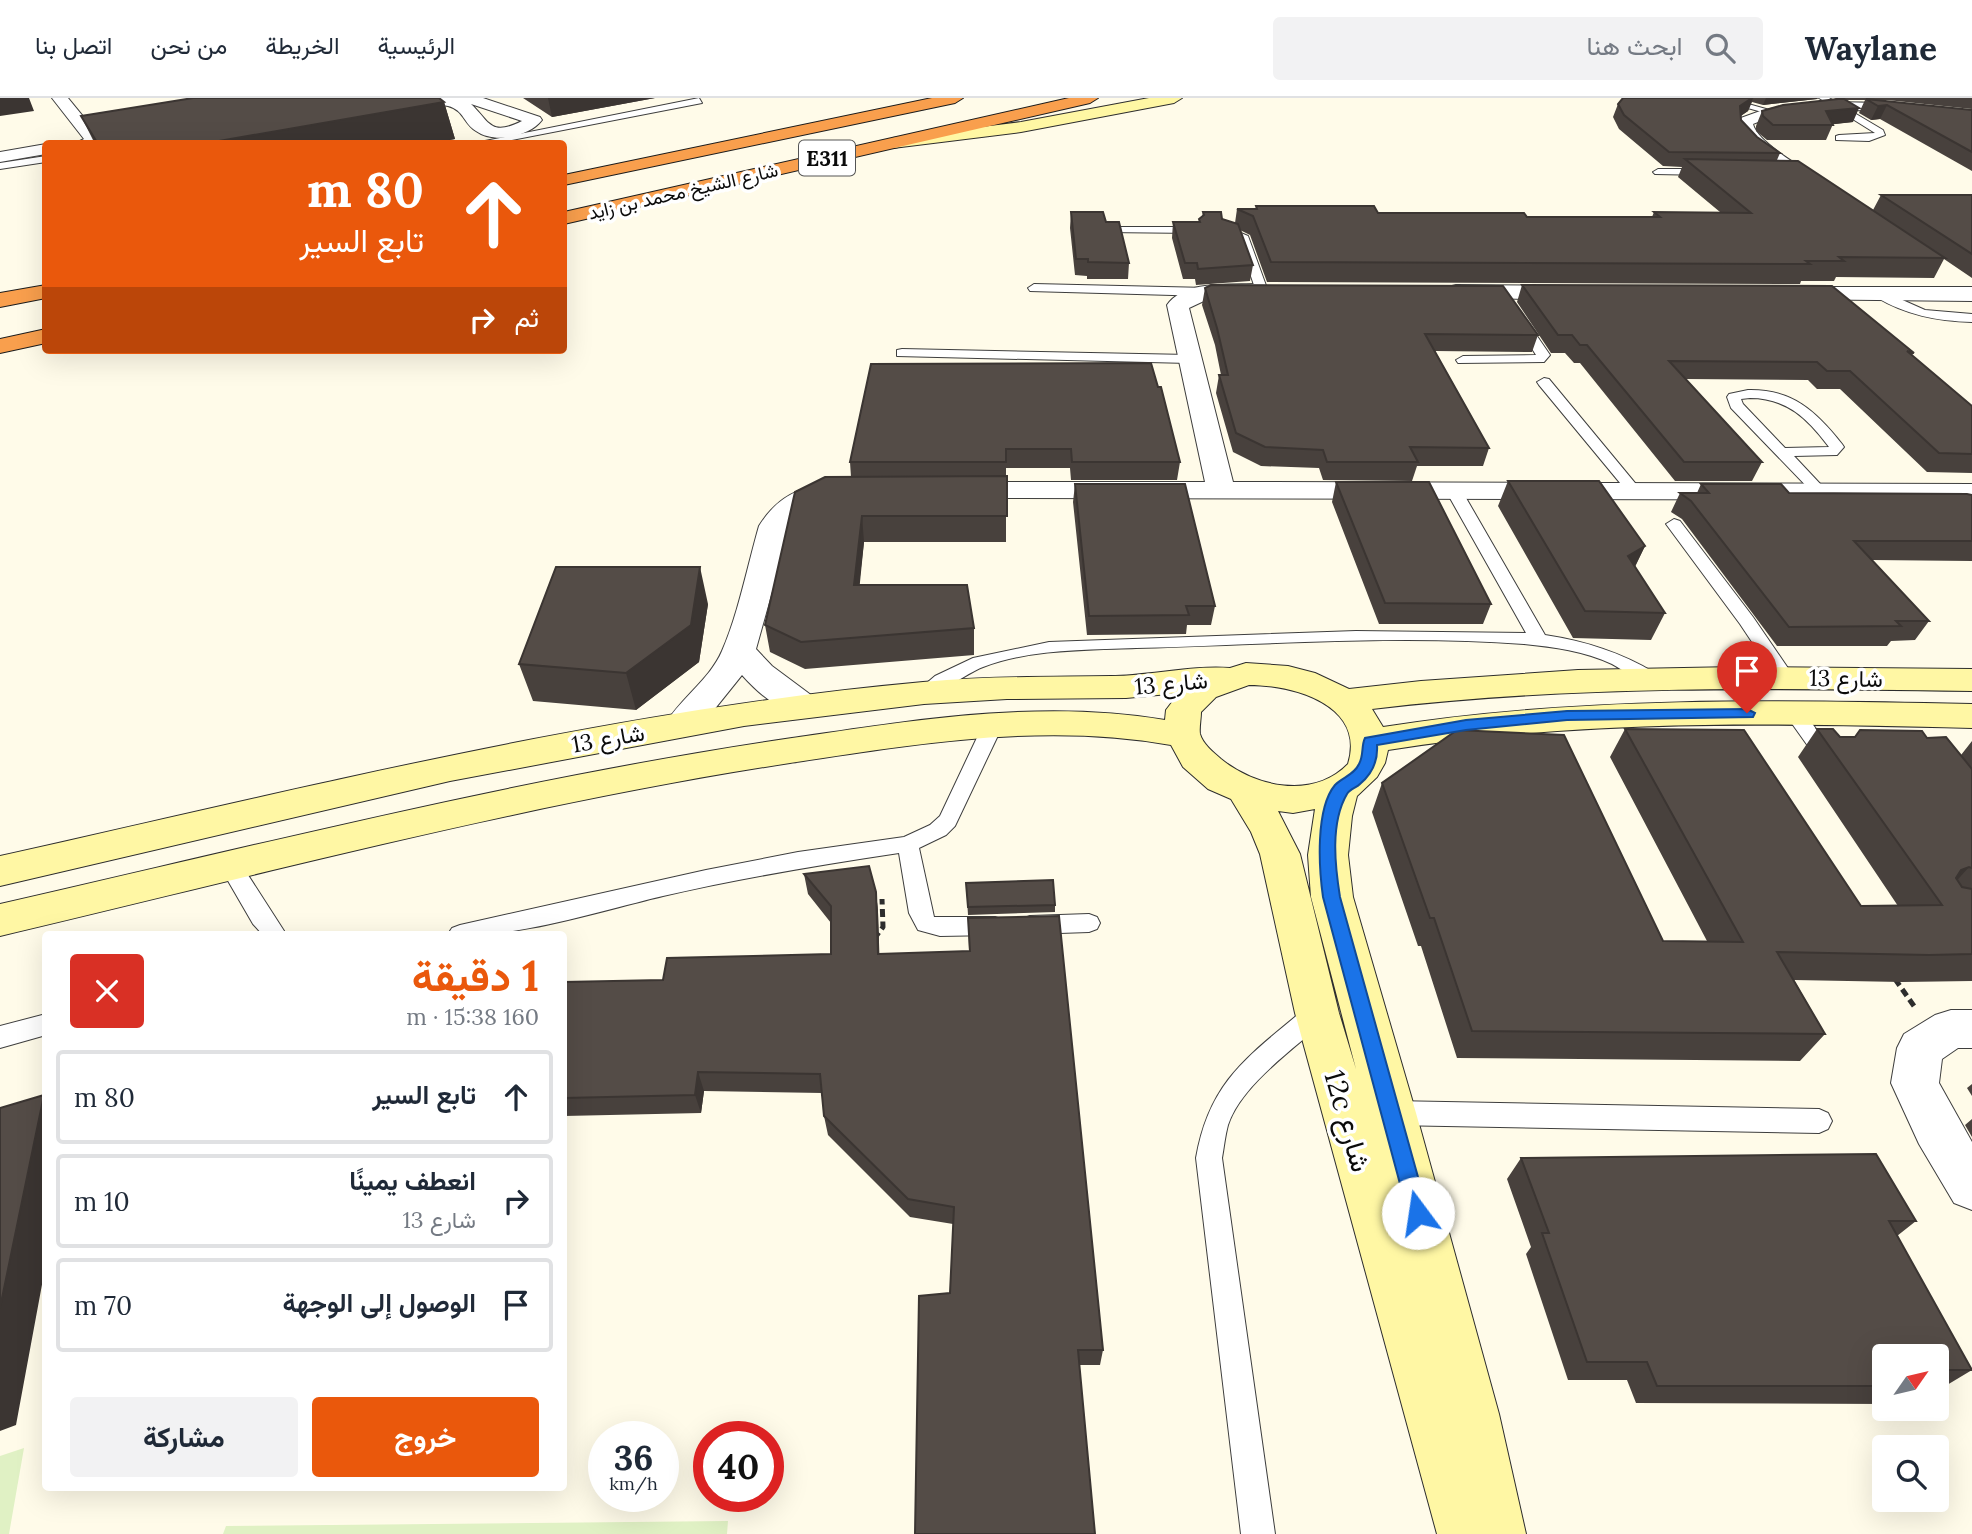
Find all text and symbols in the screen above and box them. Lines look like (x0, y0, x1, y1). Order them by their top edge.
search box (1273, 17, 1763, 80)
text: Waylane (1805, 27, 1937, 69)
text: ابحث هنا (1587, 29, 1683, 62)
icon: search (1701, 29, 1739, 67)
text: اتصل بنا (35, 30, 112, 61)
text: من نحن (150, 30, 227, 61)
text: الخريطة (265, 30, 340, 61)
text: الرئيسية (378, 30, 455, 61)
road number: E311 (799, 140, 855, 176)
street label: شارع الشيخ محمد بن زايد (586, 157, 781, 226)
text: 80 m (307, 158, 424, 220)
icon: ahead (448, 168, 539, 259)
text: تابع السير (299, 220, 424, 261)
icon: right (463, 301, 501, 339)
text: ثم (515, 301, 539, 334)
pin (1717, 641, 1777, 713)
icon: arrive (1728, 652, 1766, 690)
street label: شارع 13 (1809, 663, 1883, 695)
street label: شارع 13 (1133, 665, 1209, 703)
street label: شارع 13 (569, 717, 647, 761)
text: 1 دقيقة (412, 949, 539, 1003)
button: close (70, 954, 144, 1028)
text: 160 m · 15:38 (406, 1002, 539, 1031)
street label: 12c شارع (1315, 1066, 1380, 1176)
text: تابع السير (372, 1078, 476, 1111)
icon: ahead (497, 1078, 535, 1116)
text: 80 m (74, 1081, 135, 1114)
text: انعطف يمينًا (349, 1164, 476, 1197)
position arrow (1381, 1176, 1455, 1250)
icon: right (497, 1182, 535, 1220)
text: 10 m (74, 1185, 130, 1218)
text: شارع 13 (403, 1205, 476, 1234)
text: الوصول إلى الوجهة (283, 1286, 476, 1319)
icon: arrive (497, 1286, 535, 1324)
text: 70 m (74, 1289, 132, 1322)
north arrow (1872, 1344, 1950, 1421)
map controls (1872, 1344, 1949, 1512)
button: مشاركة (70, 1397, 298, 1477)
button: خروج (312, 1397, 539, 1477)
speed limit sign: 40 (693, 1421, 784, 1512)
text: 36 (614, 1435, 653, 1480)
button: search (1872, 1435, 1949, 1512)
text: km/h (609, 1472, 658, 1495)

